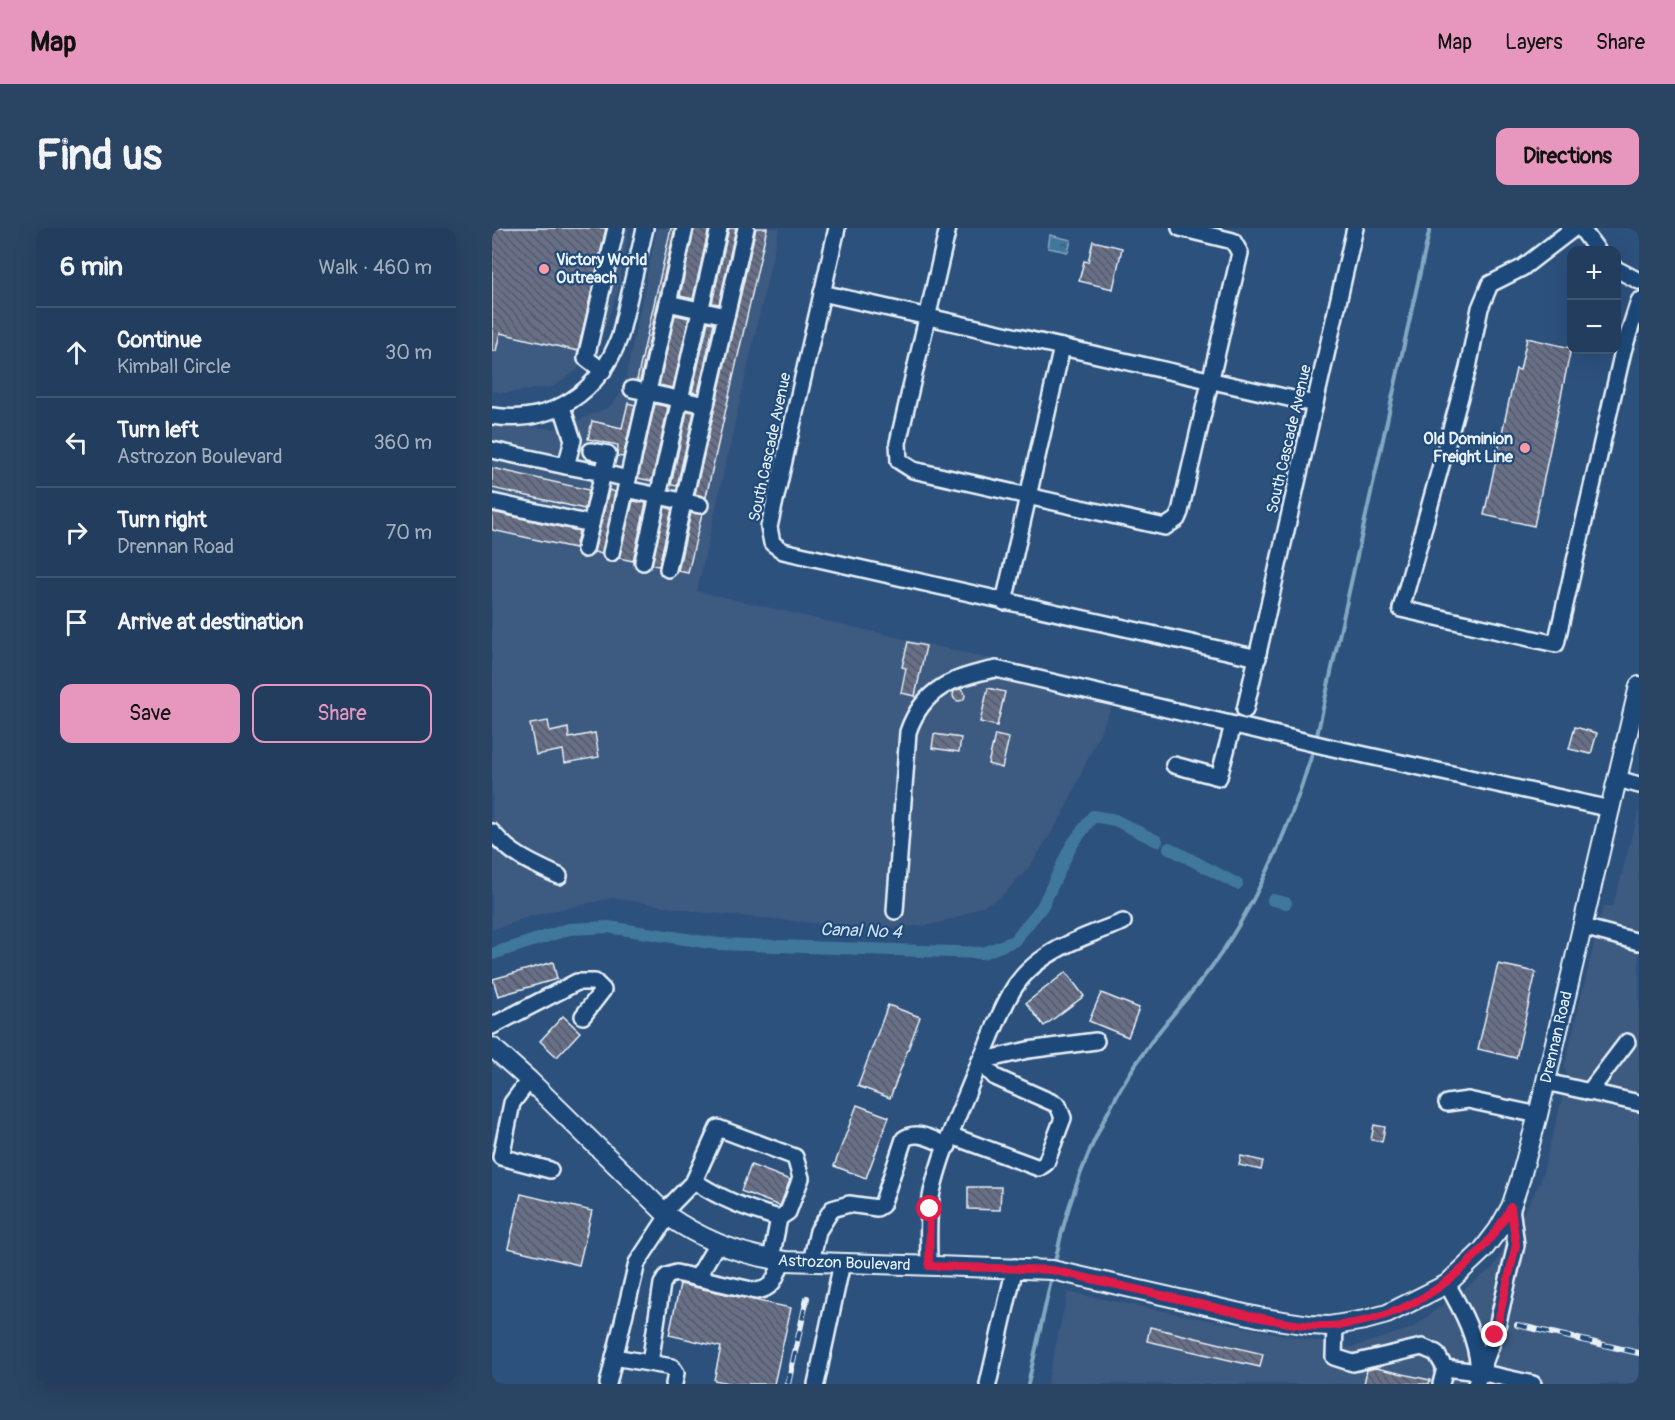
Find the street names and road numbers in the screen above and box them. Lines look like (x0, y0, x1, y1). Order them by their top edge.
street label: South Cascade Avenue (1262, 363, 1316, 515)
street label: South Cascade Avenue (744, 370, 796, 523)
street label: Drennan Road (1536, 989, 1577, 1085)
street label: Astrozon Boulevard (777, 1250, 911, 1275)

